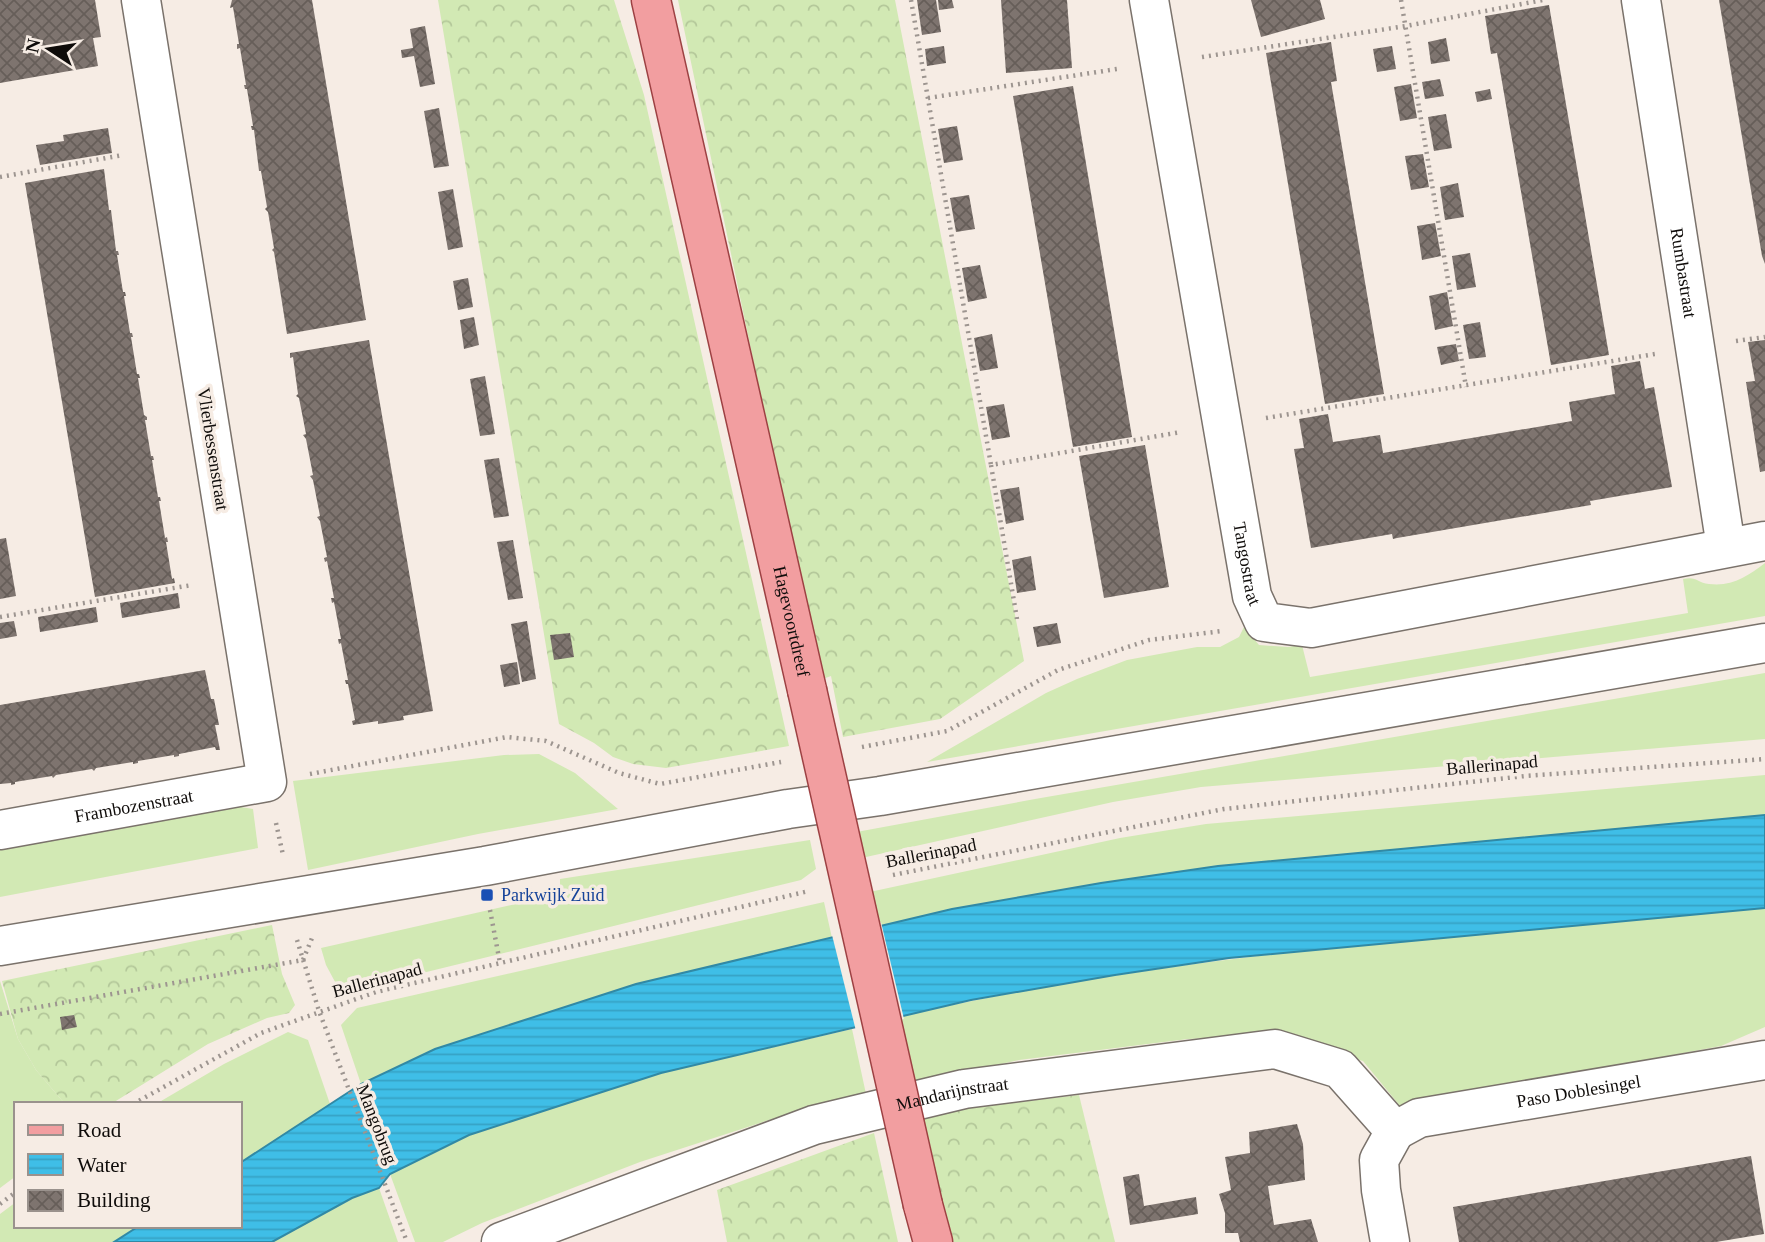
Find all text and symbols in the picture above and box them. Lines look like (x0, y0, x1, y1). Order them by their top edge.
north arrow (14, 14, 84, 84)
text: N (21, 36, 45, 54)
street label: Rumbastraat (1667, 226, 1700, 319)
street label: Vlierbessenstraat (193, 386, 233, 512)
street label: Tangostraat (1229, 521, 1265, 608)
street label: Hagevoortdreef (769, 564, 814, 679)
street label: Ballerinapad (1445, 751, 1539, 779)
street label: Frambozenstraat (73, 785, 195, 826)
street label: Ballerinapad (884, 834, 978, 872)
place label: Parkwijk Zuid (501, 885, 605, 905)
marker: Parkwijk Zuid (479, 887, 495, 903)
street label: Ballerinapad (330, 958, 424, 1002)
street label: Paso Doblesingel (1515, 1071, 1642, 1112)
street label: Mandarijnstraat (894, 1073, 1010, 1115)
street label: Mangobrug (353, 1081, 401, 1167)
legend (14, 1102, 242, 1228)
text: Road (77, 1118, 122, 1142)
text: Water (77, 1153, 127, 1177)
text: Building (77, 1188, 151, 1212)

